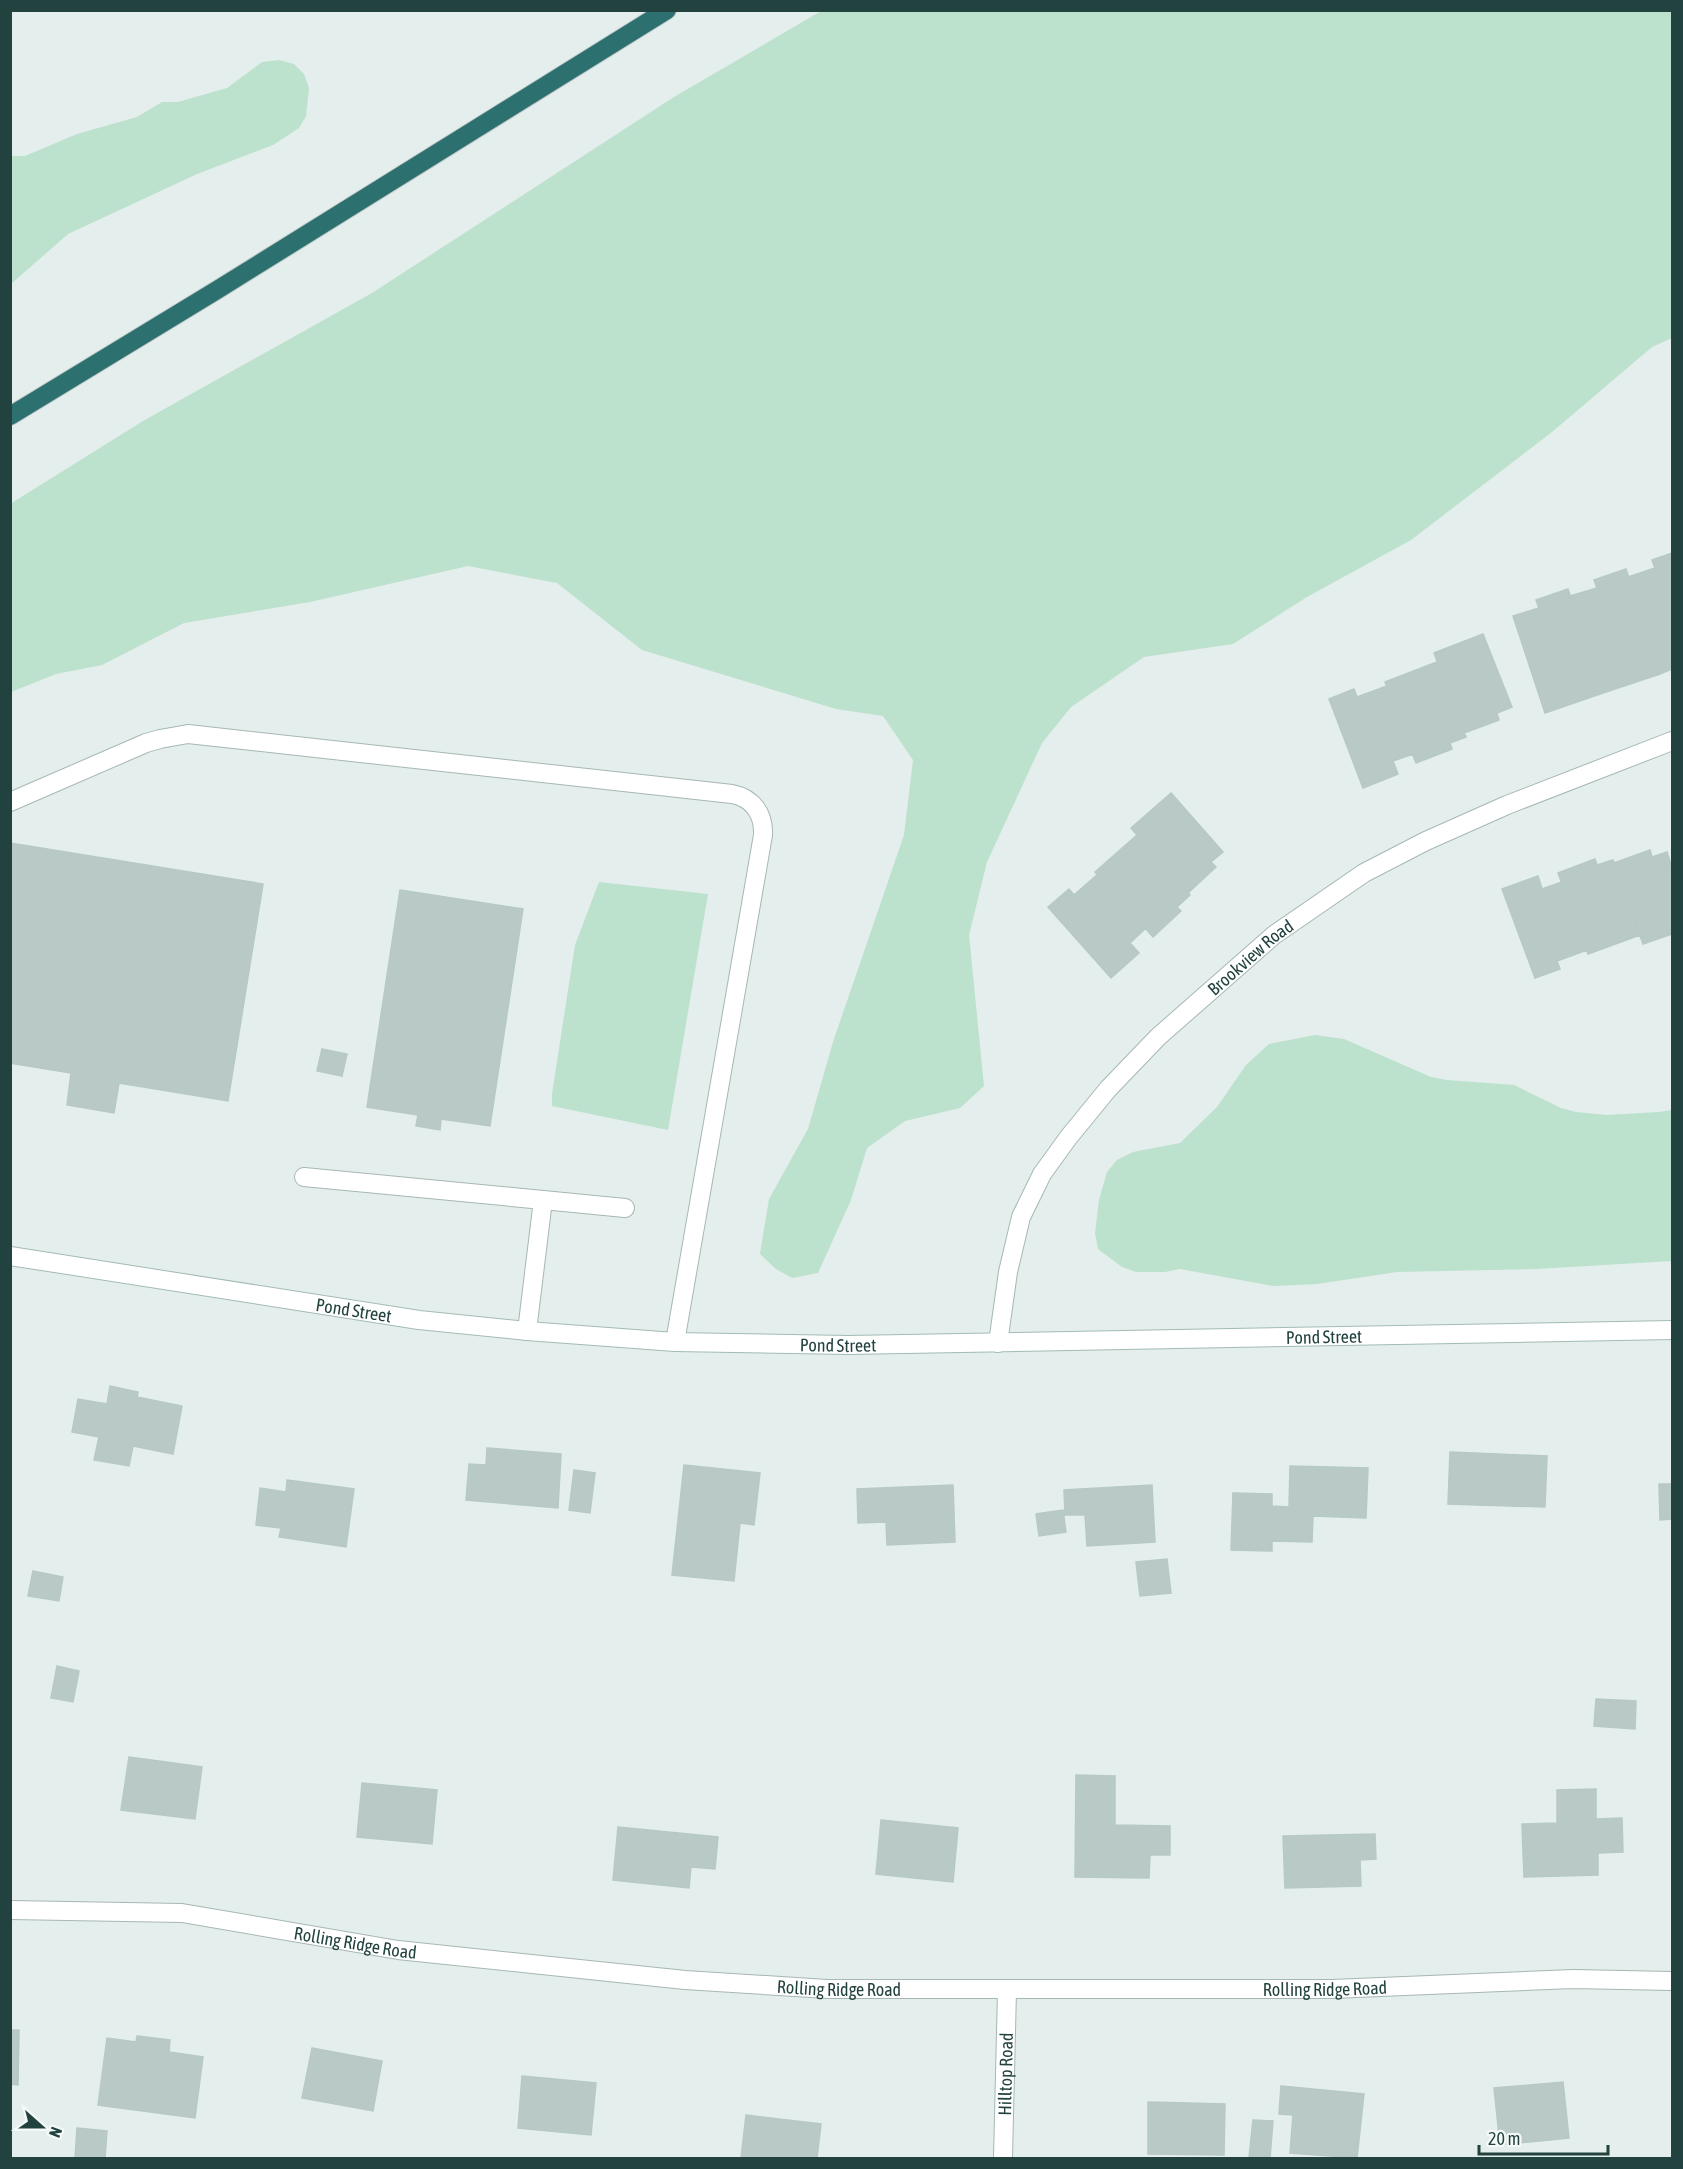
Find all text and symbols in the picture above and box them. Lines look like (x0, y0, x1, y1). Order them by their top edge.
street label: Brookview Road (1203, 915, 1297, 999)
street label: Pond Street (314, 1294, 393, 1326)
street label: Pond Street (1286, 1325, 1362, 1348)
street label: Pond Street (800, 1334, 876, 1356)
street label: Rolling Ridge Road (292, 1922, 418, 1962)
street label: Rolling Ridge Road (776, 1975, 901, 2000)
street label: Rolling Ridge Road (1263, 1976, 1387, 2000)
street label: Hilltop Road (994, 2032, 1016, 2116)
north arrow (12, 2097, 72, 2157)
scale bar (1479, 2118, 1608, 2156)
text: N (46, 2125, 66, 2140)
text: 20 m (1488, 2128, 1520, 2149)

